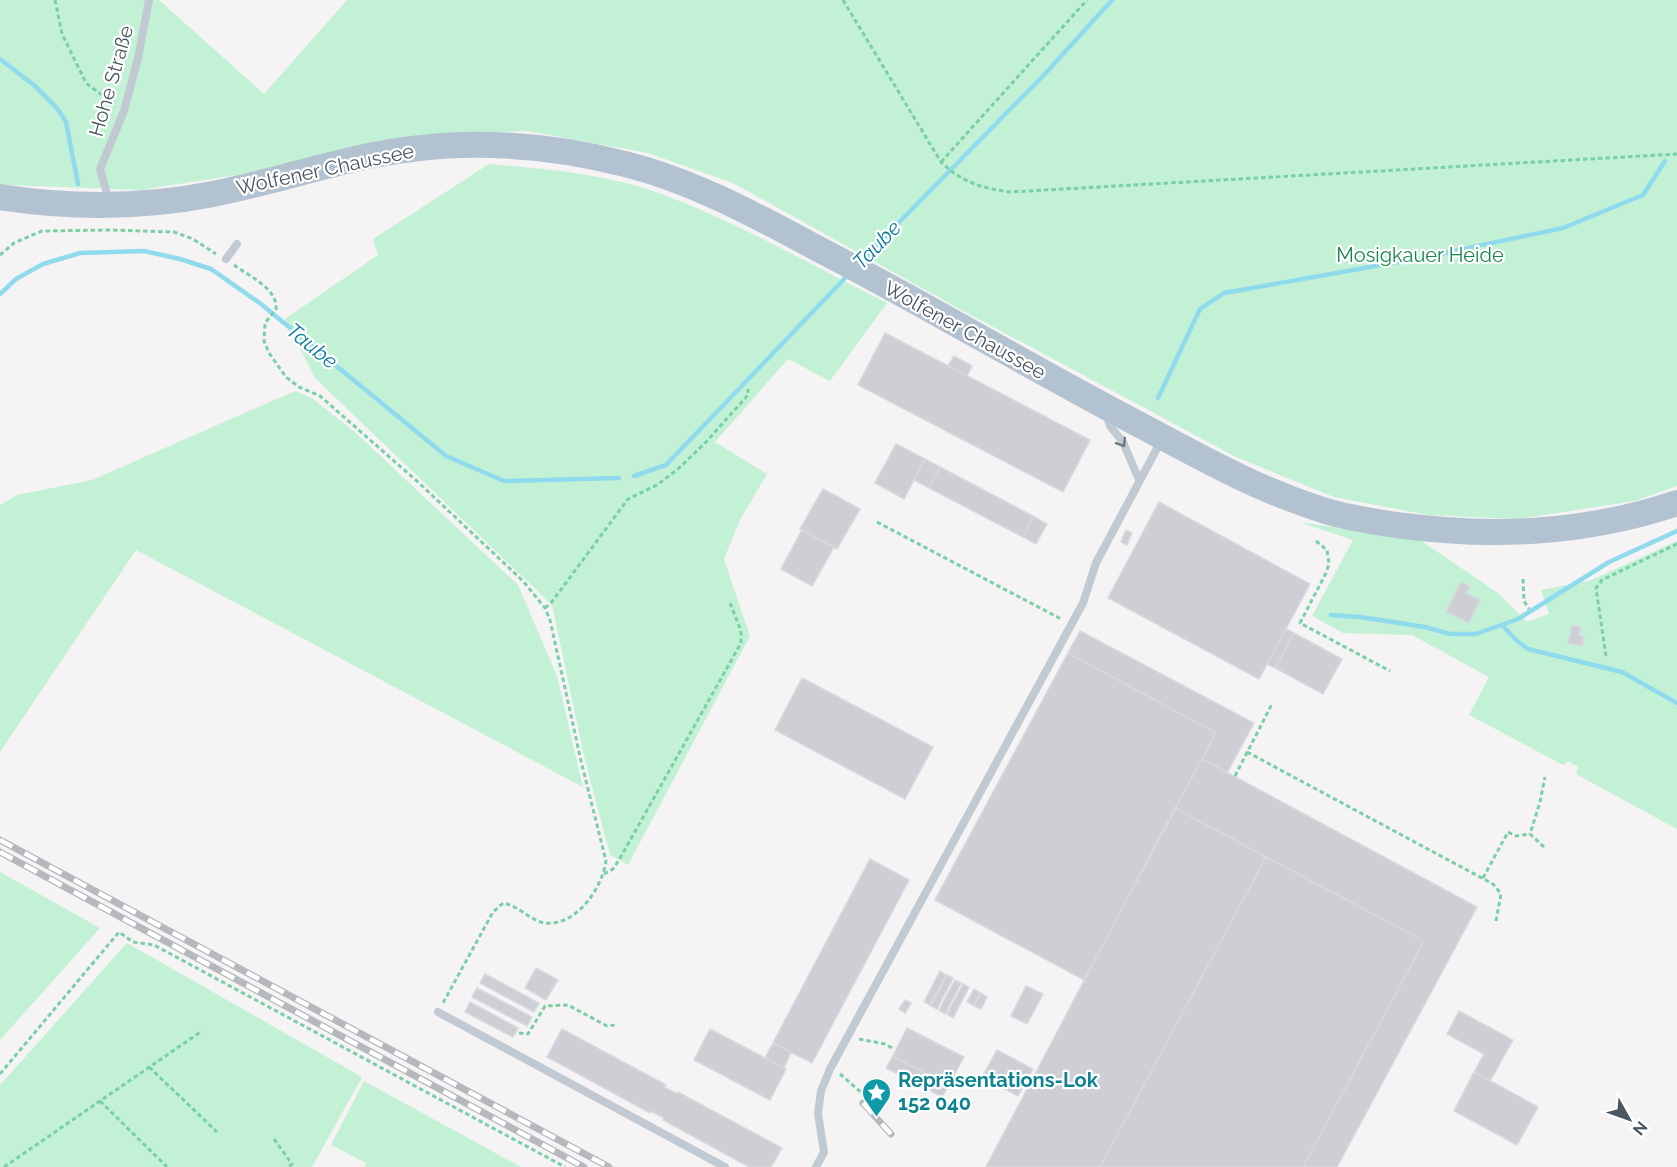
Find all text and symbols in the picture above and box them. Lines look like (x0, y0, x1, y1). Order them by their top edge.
street label: Hohe Straße (84, 23, 138, 139)
street label: Wolfener Chaussee (234, 138, 416, 200)
water label: Taube (847, 215, 906, 274)
park label: Mosigkauer Heide (1336, 243, 1504, 267)
street label: Wolfener Chaussee (880, 276, 1050, 384)
water label: Taube (282, 318, 343, 374)
one-way arrow (1115, 436, 1126, 447)
place label: Repräsentations-Lok 152 040 (898, 1068, 1099, 1115)
place icon: Repräsentations-Lok 152 040 (861, 1076, 893, 1118)
north arrow (1599, 1089, 1659, 1149)
text: N (1629, 1118, 1651, 1139)

